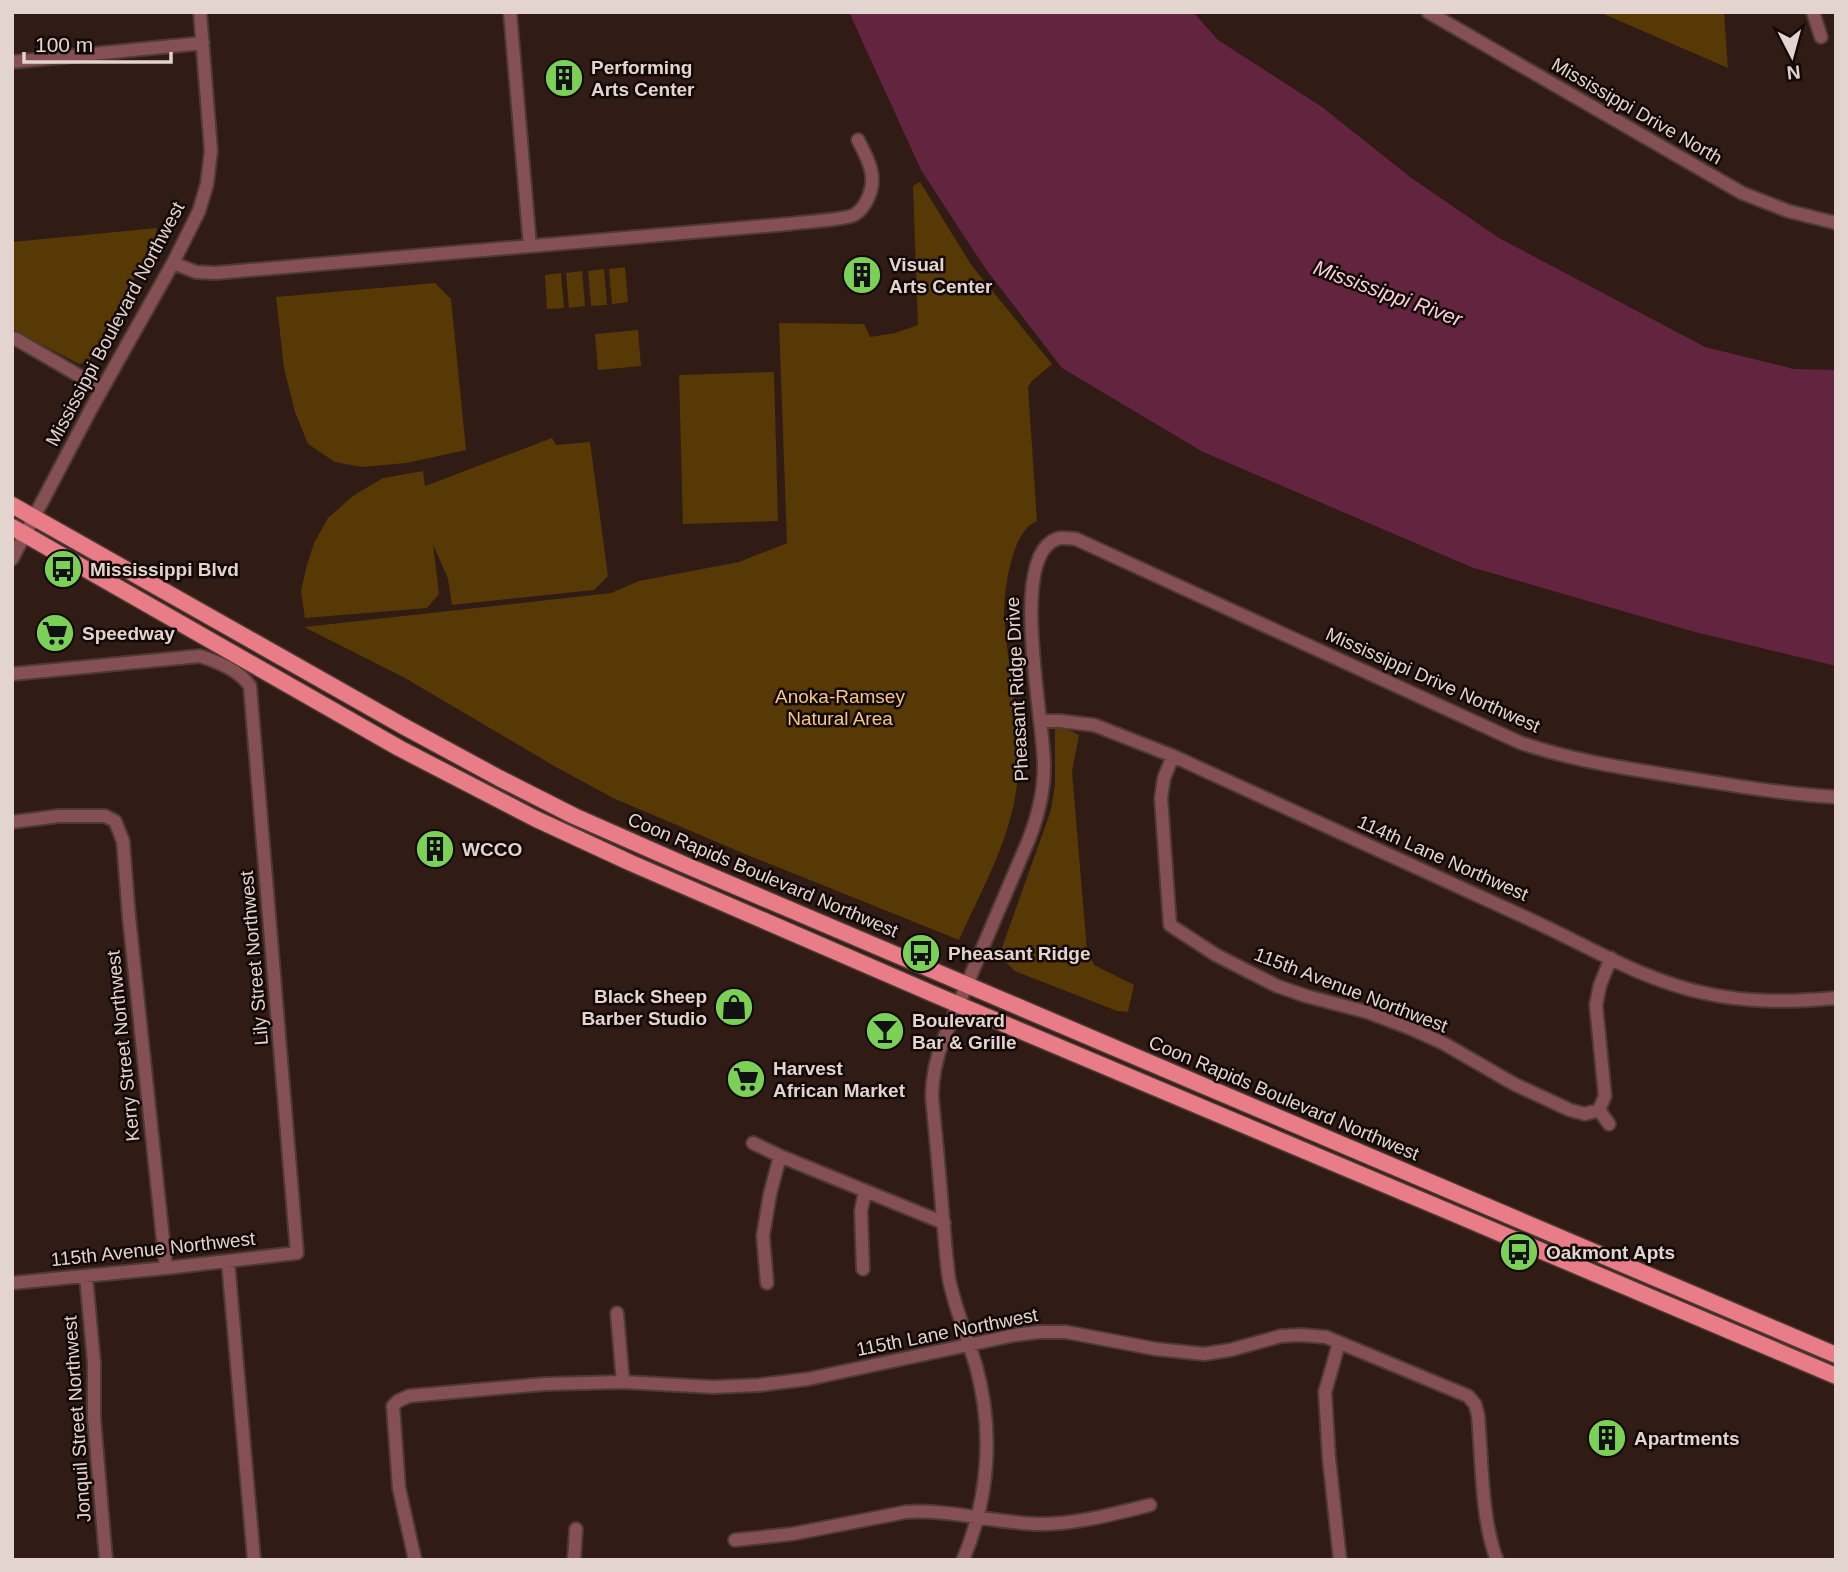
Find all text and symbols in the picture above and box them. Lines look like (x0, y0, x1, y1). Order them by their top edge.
scale bar (24, 21, 172, 65)
north arrow (1757, 21, 1827, 91)
text: 100 m (35, 33, 93, 56)
street label: Mississippi Drive North (1548, 54, 1726, 168)
building icon: Performing Arts Center (543, 57, 585, 99)
place label: Performing Arts Center (591, 57, 695, 100)
text: N (1786, 61, 1802, 84)
street label: Mississippi Boulevard Northwest (42, 198, 189, 450)
building icon: Visual Arts Center (841, 254, 883, 296)
place label: Visual Arts Center (889, 254, 993, 297)
water label: Mississippi River (1311, 255, 1466, 331)
bus stop icon: Mississippi Blvd (42, 548, 84, 590)
place label: Mississippi Blvd (90, 559, 239, 580)
street label: Pheasant Ridge Drive (1002, 596, 1032, 782)
supermarket icon: Speedway (34, 612, 76, 654)
place label: Speedway (82, 623, 175, 644)
street label: Mississippi Drive Northwest (1323, 623, 1544, 737)
park label: Anoka-Ramsey Natural Area (775, 686, 905, 729)
street label: Coon Rapids Boulevard Northwest (625, 808, 902, 942)
street label: 114th Lane Northwest (1354, 811, 1532, 905)
building icon: WCCO (414, 828, 456, 870)
place label: WCCO (462, 839, 522, 860)
street label: Lily Street Northwest (236, 869, 272, 1046)
bus stop icon: Pheasant Ridge (900, 932, 942, 974)
place label: Pheasant Ridge (948, 943, 1091, 964)
street label: 115th Avenue Northwest (1251, 943, 1451, 1037)
street label: Kerry Street Northwest (102, 949, 143, 1143)
place label: Black Sheep Barber Studio (581, 986, 707, 1029)
shop icon: Black Sheep Barber Studio (713, 986, 755, 1028)
bar icon: Boulevard Bar & Grille (864, 1010, 906, 1052)
place label: Boulevard Bar & Grille (912, 1010, 1017, 1053)
street label: Coon Rapids Boulevard Northwest (1146, 1031, 1423, 1165)
supermarket icon: Harvest African Market (725, 1058, 767, 1100)
place label: Harvest African Market (773, 1058, 906, 1101)
street label: 115th Avenue Northwest (50, 1228, 257, 1270)
bus stop icon: Oakmont Apts (1498, 1231, 1540, 1273)
place label: Oakmont Apts (1546, 1242, 1675, 1263)
street label: 115th Lane Northwest (854, 1304, 1040, 1360)
street label: Jonquil Street Northwest (59, 1314, 95, 1523)
building icon: Apartments (1586, 1417, 1628, 1459)
place label: Apartments (1634, 1428, 1740, 1449)

